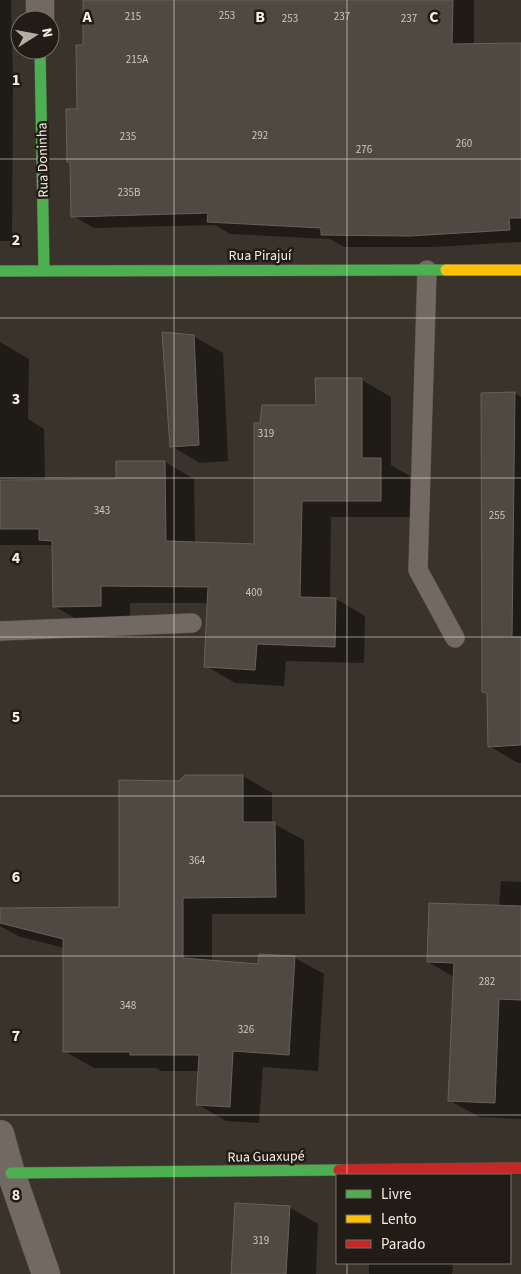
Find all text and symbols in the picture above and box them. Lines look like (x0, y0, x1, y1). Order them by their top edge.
text: A (81, 6, 92, 28)
text: B (255, 6, 265, 28)
text: C (429, 6, 439, 28)
house number: 253 (219, 8, 235, 23)
house number: 215 (125, 9, 141, 24)
house number: 237 (334, 9, 350, 24)
north arrow (10, 10, 60, 60)
house number: 253 (282, 11, 298, 26)
house number: 237 (401, 11, 417, 26)
text: N (36, 26, 57, 39)
house number: 215A (126, 52, 148, 67)
text: 1 (12, 69, 20, 91)
street label: Rua Doninha (32, 122, 54, 198)
house number: 292 (252, 128, 268, 143)
house number: 235 (120, 129, 136, 144)
house number: 260 (456, 136, 472, 151)
house number: 276 (356, 142, 373, 157)
house number: 235B (118, 185, 141, 200)
text: 2 (12, 229, 20, 251)
street label: Rua Pirajuí (229, 246, 292, 266)
text: 3 (12, 388, 20, 410)
house number: 319 (258, 426, 274, 441)
house number: 343 (94, 503, 110, 518)
house number: 255 (489, 508, 505, 523)
text: 4 (12, 547, 21, 569)
house number: 400 (246, 585, 262, 600)
text: 5 (12, 706, 20, 728)
house number: 364 (189, 853, 206, 868)
text: 6 (12, 866, 20, 888)
house number: 282 (479, 974, 495, 989)
house number: 348 (120, 998, 137, 1013)
house number: 326 (238, 1022, 255, 1037)
text: 7 (12, 1025, 20, 1047)
street label: Rua Guaxupé (227, 1146, 305, 1168)
legend (336, 1174, 511, 1264)
text: 8 (12, 1184, 20, 1206)
text: Livre (381, 1184, 411, 1205)
text: Lento (381, 1209, 417, 1230)
house number: 319 (253, 1233, 269, 1248)
text: Parado (381, 1234, 425, 1255)

